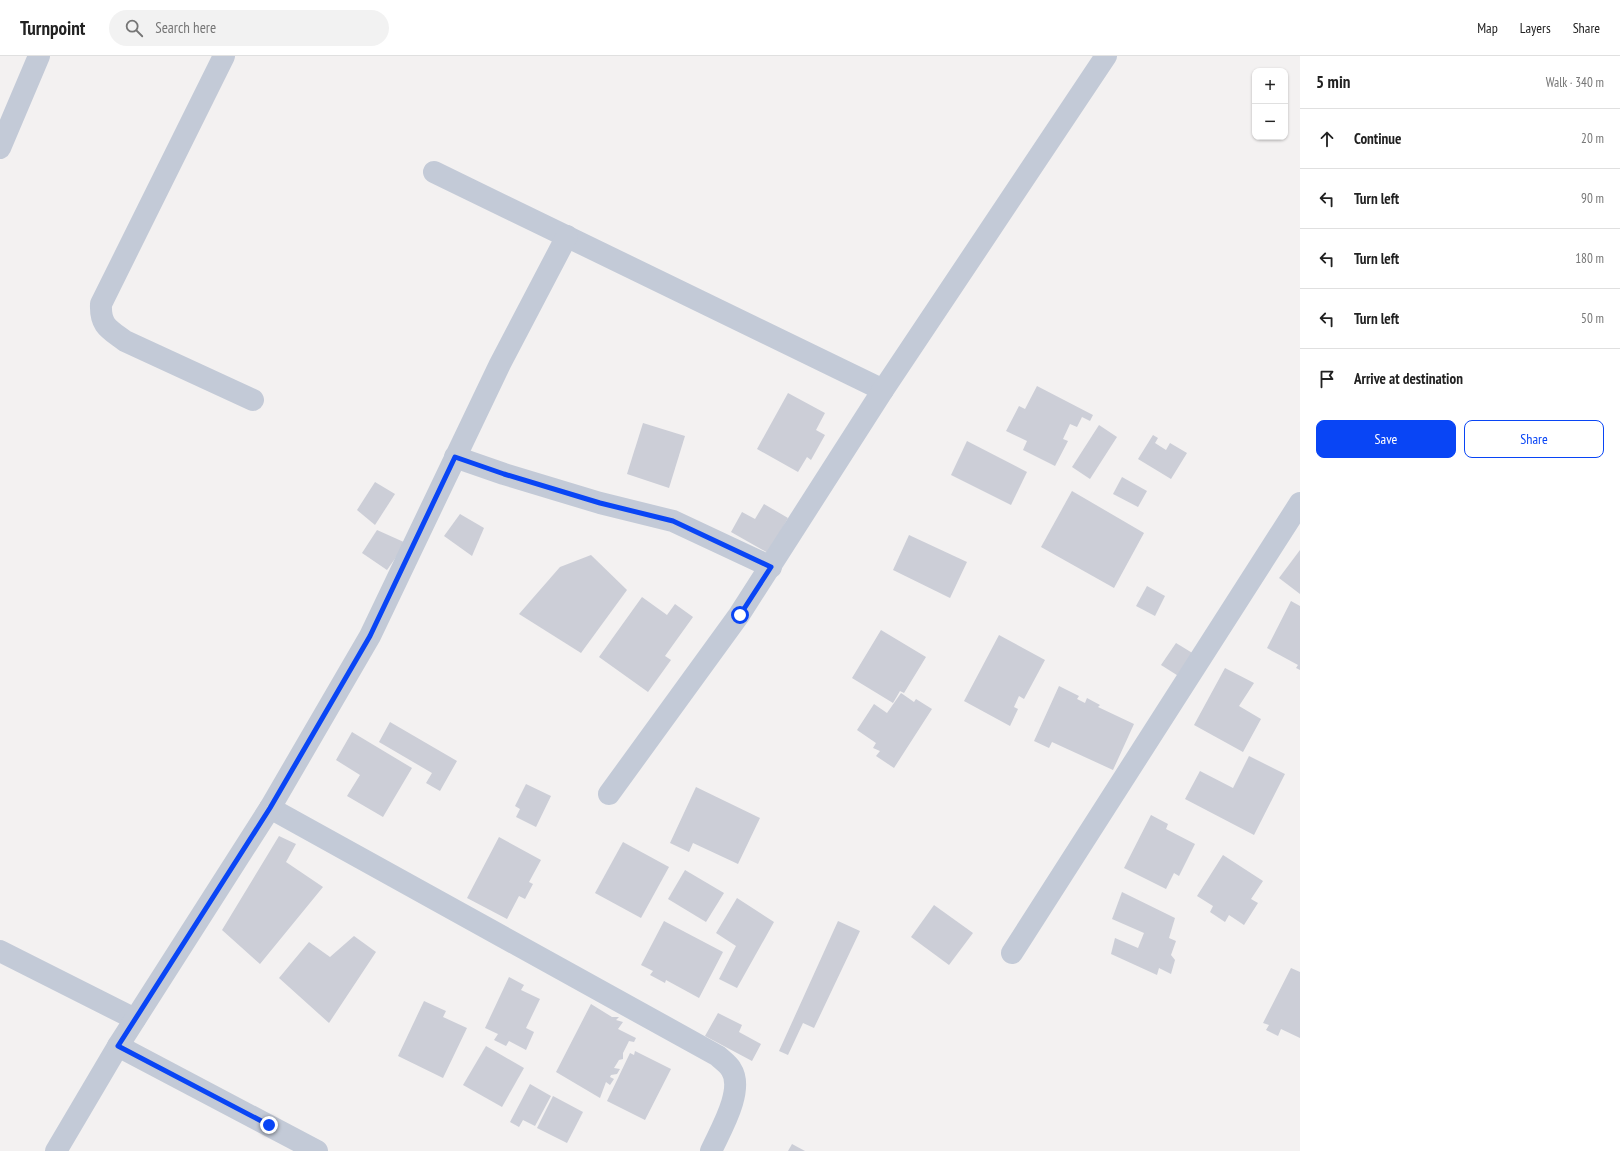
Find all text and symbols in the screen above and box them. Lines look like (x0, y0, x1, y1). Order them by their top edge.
search box (109, 10, 389, 46)
text: Turnpoint (20, 16, 85, 40)
icon: search (123, 17, 145, 39)
text: Search here (155, 18, 216, 37)
text: Map (1477, 19, 1498, 37)
text: Layers (1520, 19, 1551, 37)
text: Share (1573, 19, 1600, 37)
map controls (1252, 68, 1288, 140)
button: + (1252, 68, 1288, 104)
text: 5 min (1316, 71, 1350, 93)
text: Walk · 340 m (1546, 74, 1604, 91)
button: − (1252, 104, 1288, 140)
icon: ahead (1316, 128, 1338, 150)
text: Continue (1354, 129, 1401, 148)
text: 20 m (1581, 130, 1604, 147)
icon: left (1316, 188, 1338, 210)
text: Turn left (1354, 189, 1399, 208)
text: 90 m (1581, 190, 1604, 207)
icon: left (1316, 248, 1338, 270)
text: Turn left (1354, 249, 1399, 268)
text: 180 m (1575, 250, 1604, 267)
icon: left (1316, 308, 1338, 330)
text: Turn left (1354, 309, 1399, 328)
text: 50 m (1581, 310, 1604, 327)
icon: arrive (1316, 368, 1338, 390)
text: Arrive at destination (1354, 369, 1463, 388)
button: Save (1316, 420, 1456, 458)
button: Share (1464, 420, 1604, 458)
route start (731, 606, 749, 624)
route end (260, 1116, 278, 1134)

